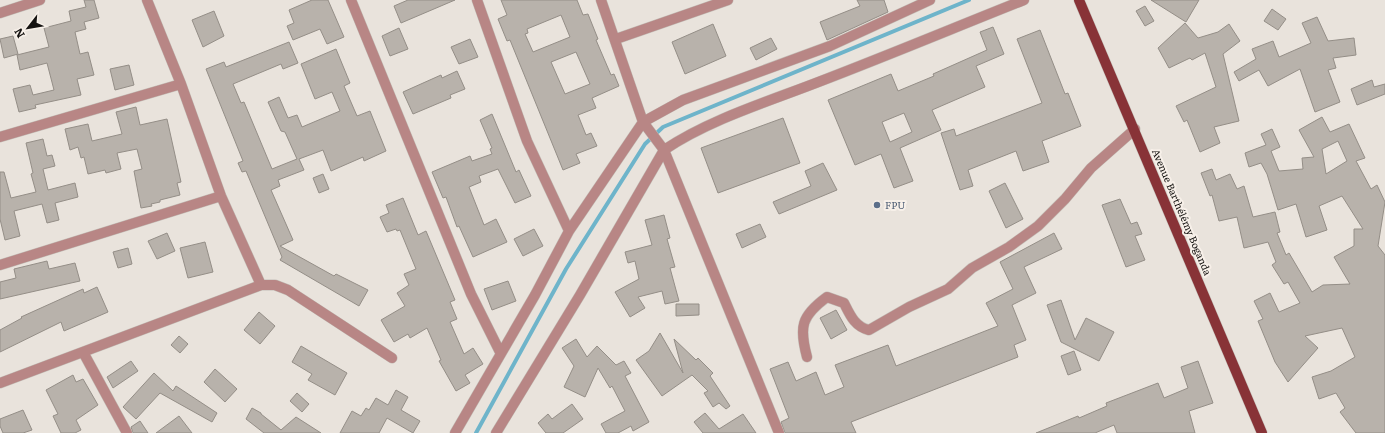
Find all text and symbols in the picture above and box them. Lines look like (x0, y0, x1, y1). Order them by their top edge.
north arrow (8, 8, 48, 48)
text: N (9, 26, 28, 42)
street label: Avenue Barthélémy Boganda (1149, 146, 1216, 278)
place label: FPU (885, 197, 905, 212)
marker: FPU (872, 200, 882, 210)

